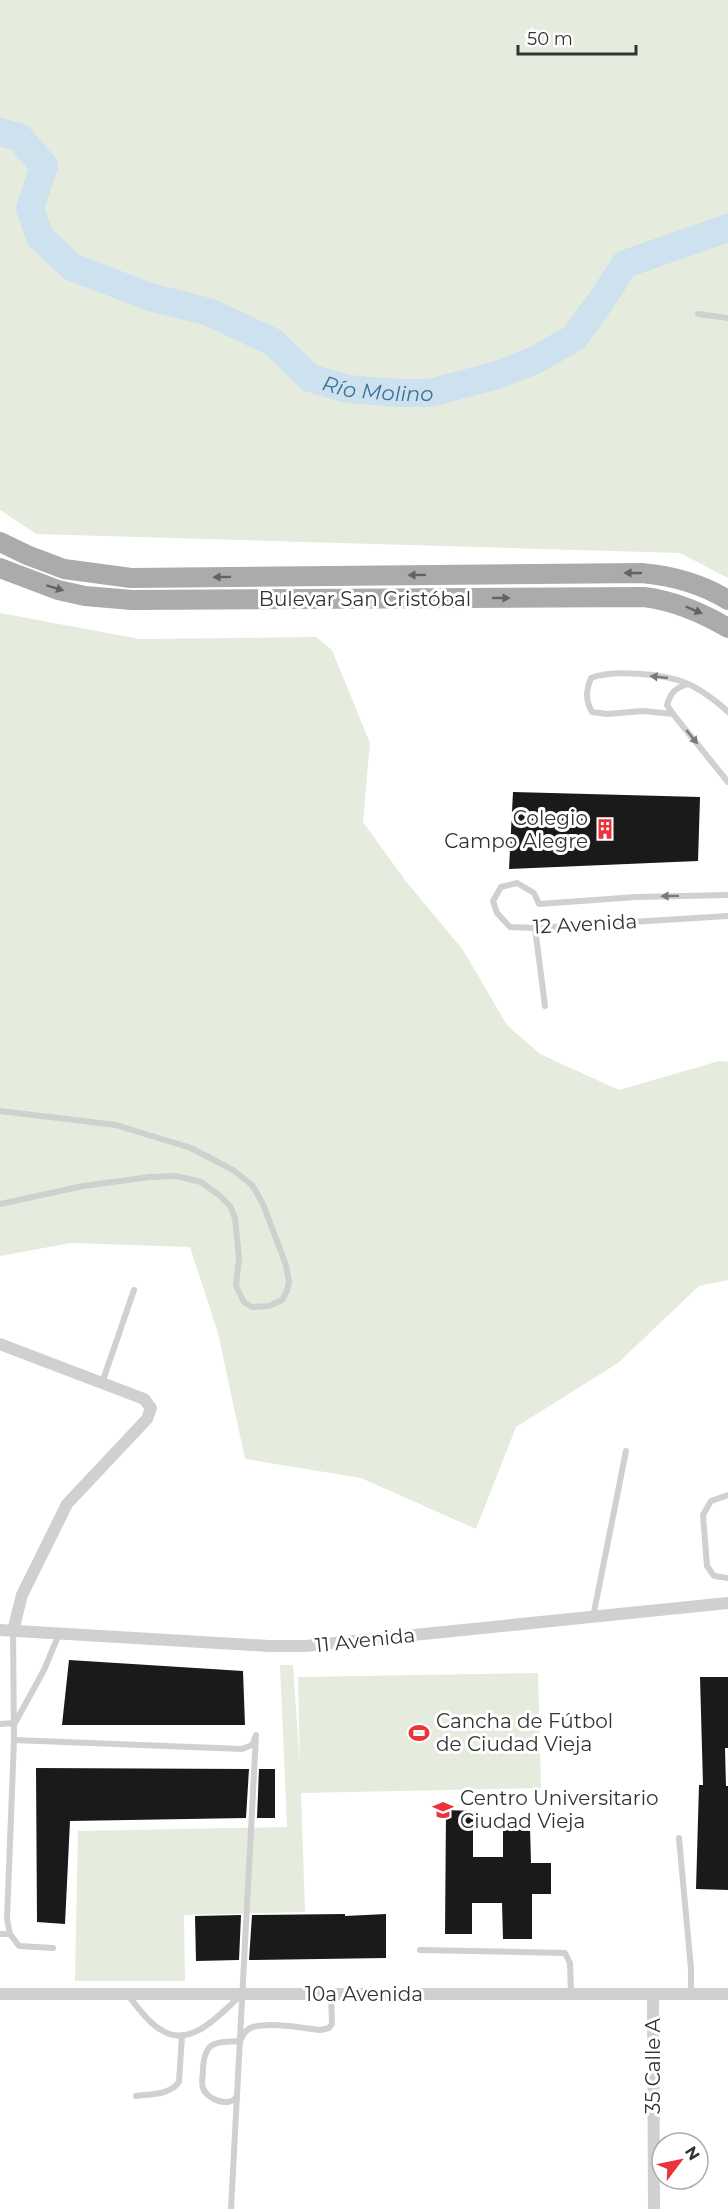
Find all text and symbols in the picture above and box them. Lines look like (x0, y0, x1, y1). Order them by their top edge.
scale bar (518, 18, 636, 56)
text: 50 m (527, 28, 573, 50)
water label: Río Molino (320, 370, 433, 406)
one-way arrow (623, 568, 642, 578)
one-way arrow (407, 570, 426, 580)
one-way arrow (212, 573, 231, 582)
one-way arrow (46, 584, 64, 593)
street label: Bulevar San Cristóbal (259, 587, 471, 611)
one-way arrow (491, 593, 510, 603)
one-way arrow (685, 605, 703, 615)
one-way arrow (649, 672, 668, 682)
one-way arrow (685, 729, 698, 745)
place label: Colegio Campo Alegre (444, 806, 588, 853)
building icon: Colegio Campo Alegre (593, 817, 617, 841)
one-way arrow (660, 891, 679, 901)
street label: 12 Avenida (532, 909, 638, 939)
street label: 11 Avenida (314, 1623, 416, 1657)
place label: Cancha de Fútbol de Ciudad Vieja (436, 1709, 613, 1756)
sports icon: Cancha de Fútbol de Ciudad Vieja (407, 1721, 431, 1745)
place label: Centro Universitario Ciudad Vieja (460, 1786, 659, 1833)
school or university icon: Centro Universitario Ciudad Vieja (431, 1798, 455, 1822)
street label: 10a Avenida (305, 1982, 423, 2006)
street label: 35 Calle A (641, 2017, 665, 2114)
north arrow (650, 2131, 710, 2191)
text: N (681, 2143, 704, 2164)

